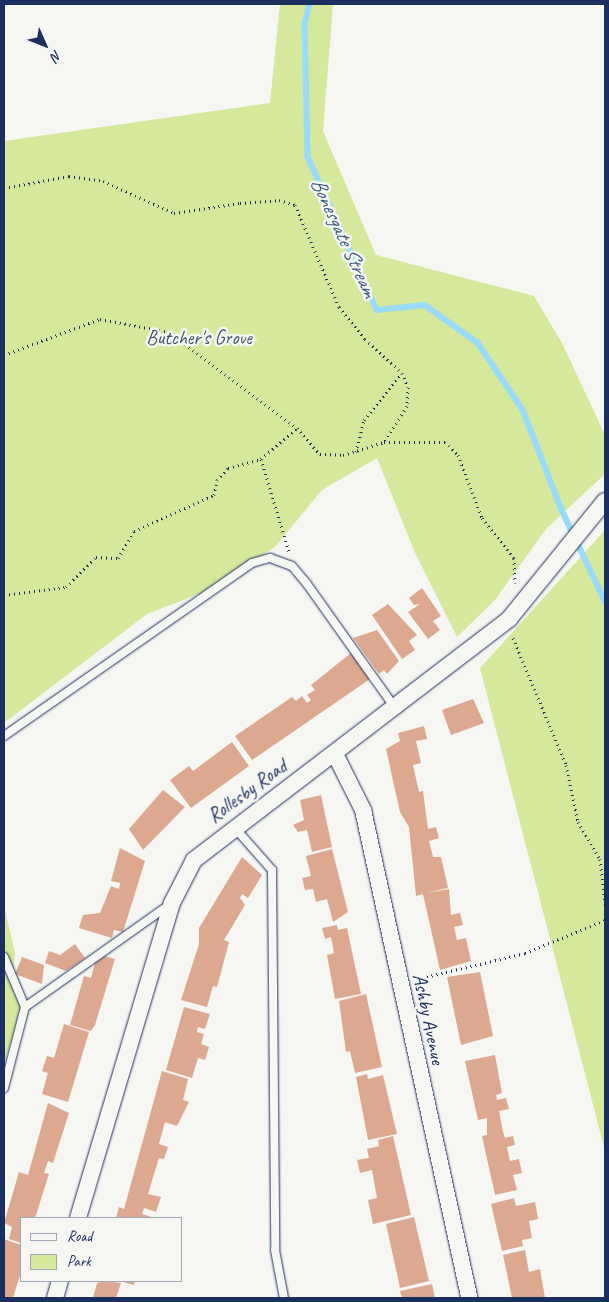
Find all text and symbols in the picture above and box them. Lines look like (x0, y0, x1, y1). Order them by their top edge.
north arrow (20, 20, 70, 70)
text: N (47, 47, 65, 65)
water label: Bonesgate Stream (305, 173, 383, 301)
park label: Butcher's Grove (146, 325, 252, 349)
street label: Rollesby Road (203, 754, 291, 828)
street label: Ashby Avenue (408, 971, 450, 1067)
legend (20, 1217, 182, 1282)
text: Road (67, 1227, 92, 1246)
text: Park (67, 1252, 91, 1271)

